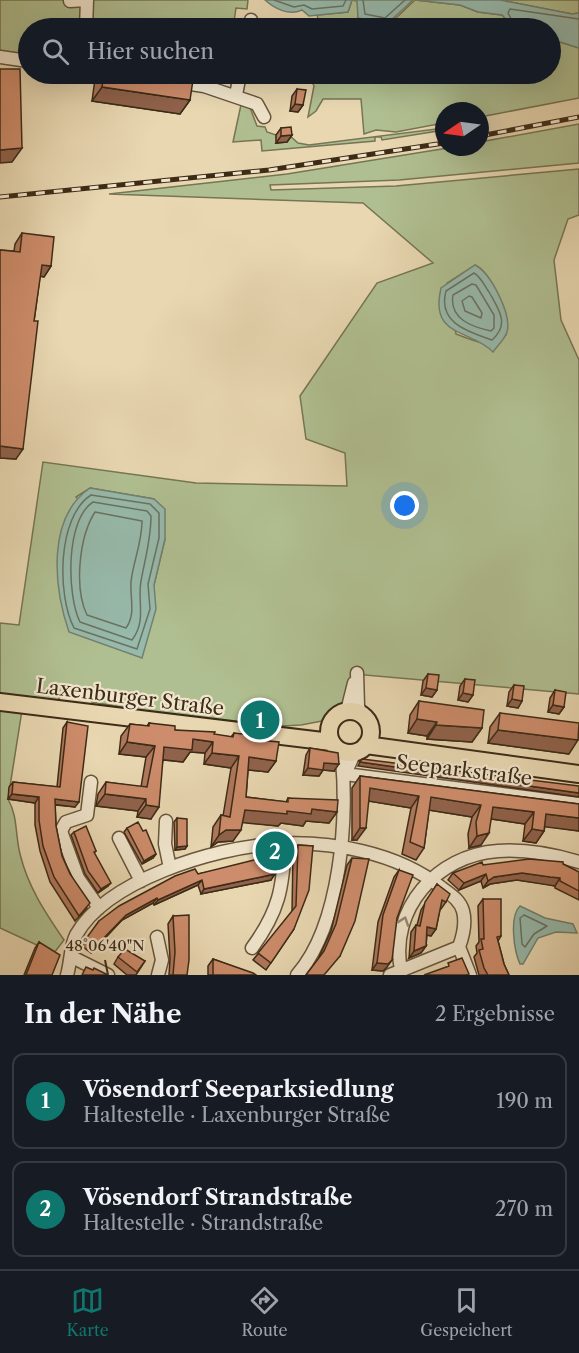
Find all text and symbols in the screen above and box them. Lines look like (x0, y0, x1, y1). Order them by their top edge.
search box (18, 18, 561, 84)
icon: search (39, 35, 72, 68)
text: Hier suchen (87, 38, 214, 65)
north arrow (435, 102, 489, 156)
your location (390, 491, 419, 520)
street label: Laxenburger Straße (35, 674, 225, 720)
pin: 1 (240, 698, 280, 742)
street label: Seeparkstraße (395, 750, 533, 790)
pin: 2 (256, 828, 294, 874)
one-way arrow (397, 916, 410, 926)
text: 48°06'40"N (65, 936, 145, 955)
text: In der Nähe (24, 998, 181, 1030)
text: 2 Ergebnisse (435, 1002, 555, 1026)
text: Vösendorf Seeparksiedlung (83, 1076, 394, 1103)
text: 1 (41, 1089, 50, 1113)
text: 190 m (496, 1089, 553, 1113)
text: Haltestelle · Laxenburger Straße (83, 1103, 390, 1127)
text: Vösendorf Strandstraße (83, 1184, 352, 1211)
text: 2 (40, 1197, 51, 1221)
text: 270 m (495, 1197, 553, 1221)
text: Haltestelle · Strandstraße (83, 1211, 323, 1235)
tab: Karte (66, 1284, 109, 1340)
tab: Route (242, 1284, 287, 1340)
tab: Gespeichert (420, 1284, 513, 1340)

